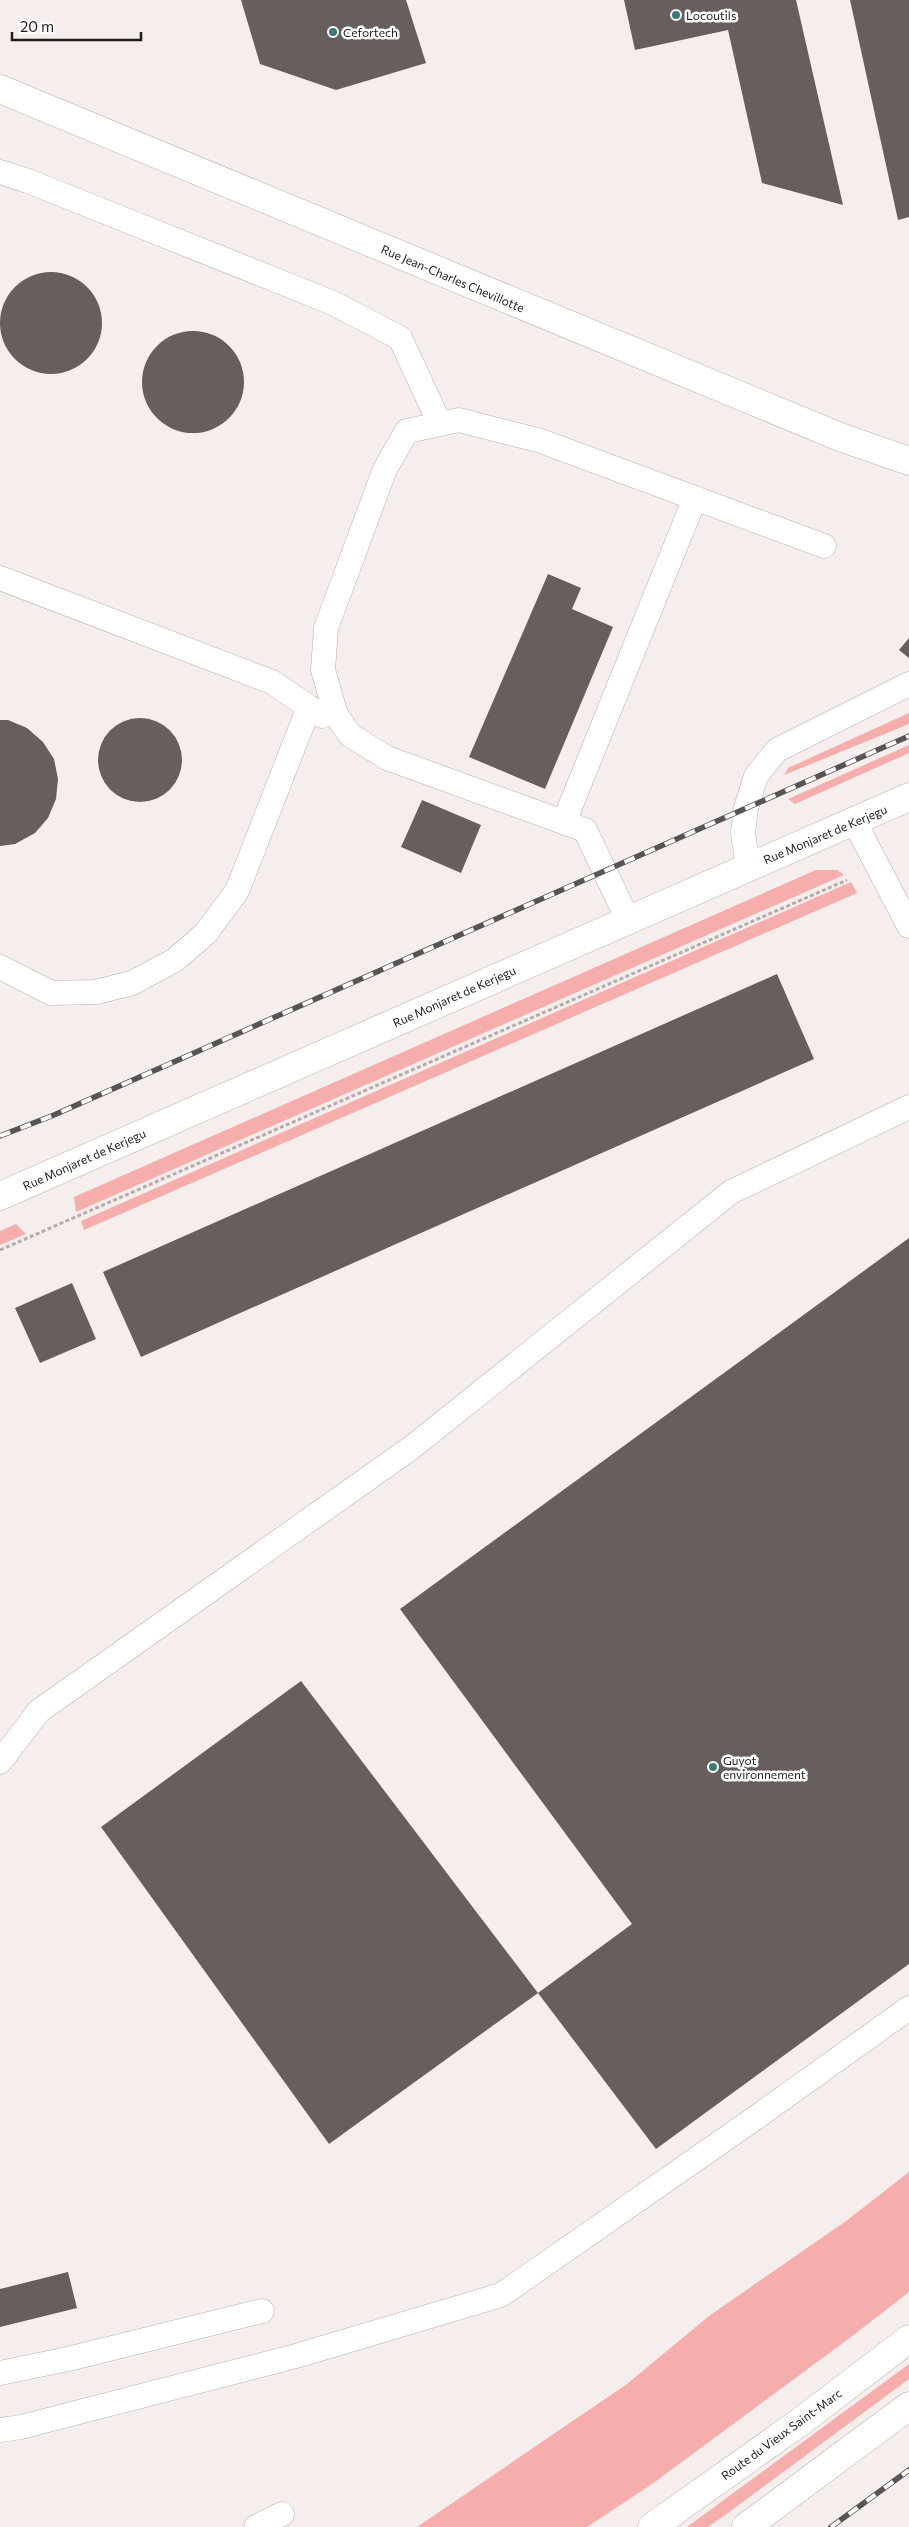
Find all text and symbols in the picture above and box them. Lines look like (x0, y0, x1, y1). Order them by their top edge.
place label: Locoutils (686, 8, 736, 22)
marker: Locoutils (670, 9, 682, 21)
scale bar (12, 10, 141, 42)
text: 20 m (20, 17, 54, 35)
place label: Cefortech (343, 25, 398, 39)
marker: Cefortech (327, 26, 339, 38)
street label: Rue Jean-Charles Chevillotte (379, 241, 527, 316)
street label: Rue Monjaret de Kerjegu (761, 802, 889, 866)
street label: Rue Monjaret de Kerjegu (390, 963, 518, 1029)
street label: Rue Monjaret de Kerjegu (20, 1126, 148, 1192)
place label: Guyot environnement (723, 1753, 806, 1781)
marker: Guyot environnement (707, 1761, 719, 1773)
street label: Route du Vieux Saint-Marc (718, 2386, 844, 2482)

